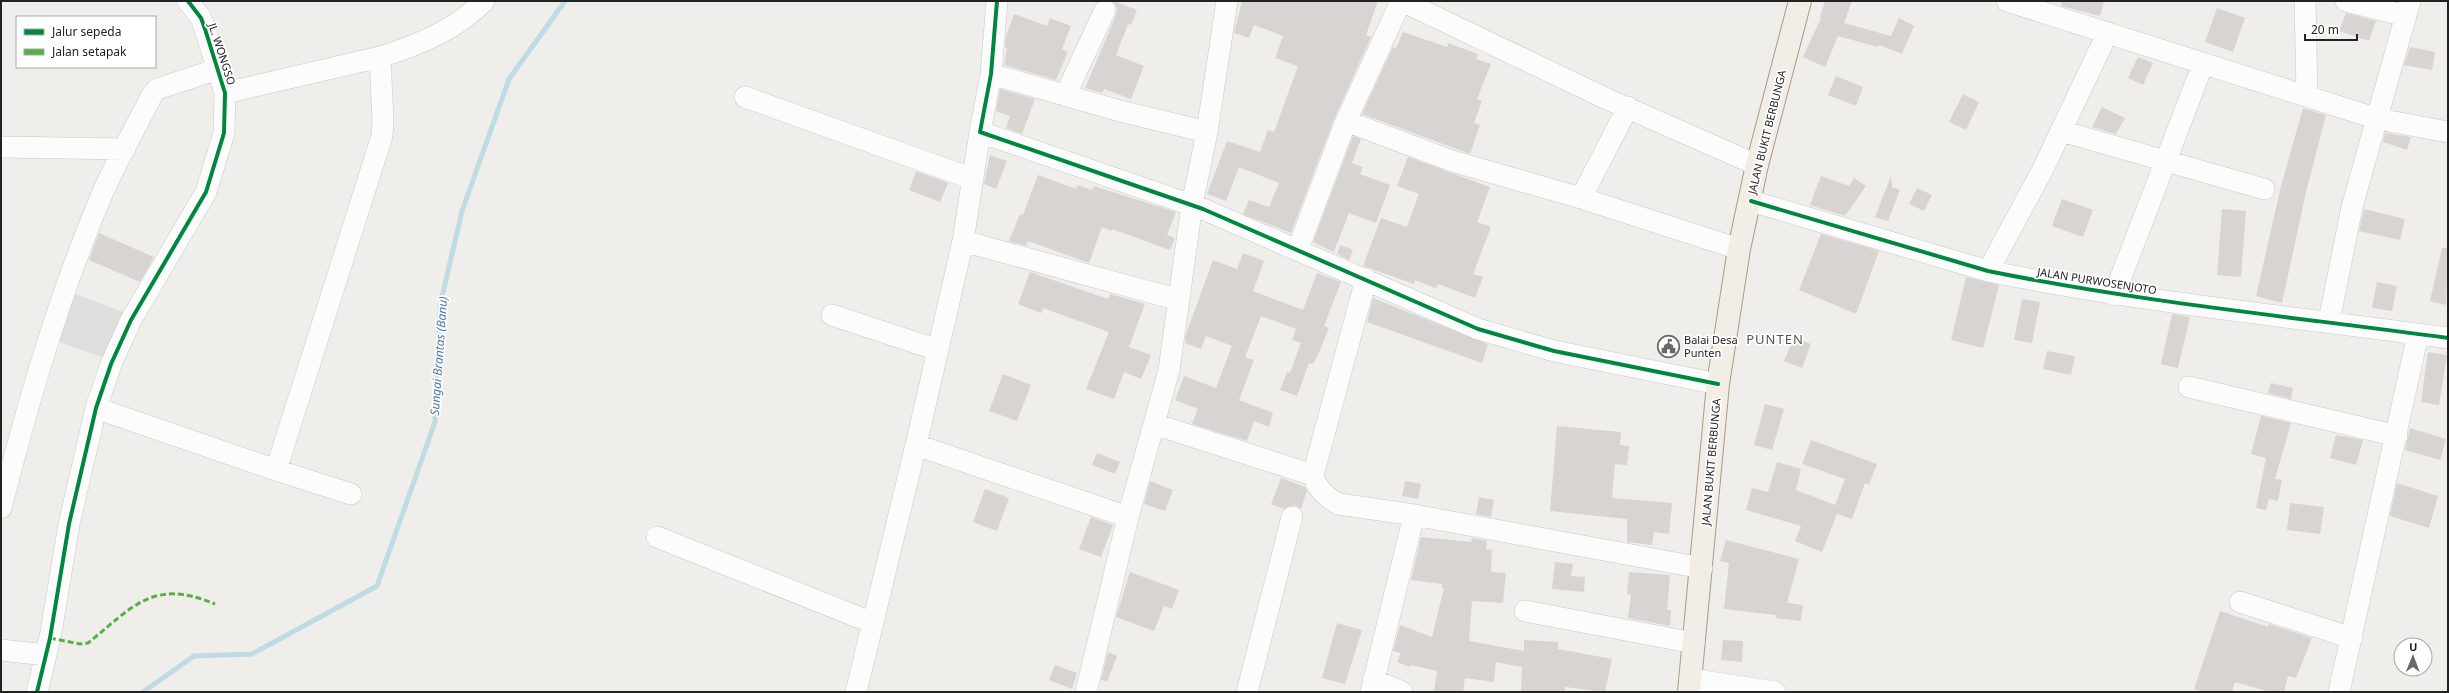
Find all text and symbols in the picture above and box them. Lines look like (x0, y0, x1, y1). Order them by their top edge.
legend (16, 16, 156, 68)
scale bar (2305, 16, 2357, 42)
street label: JL. WONGSO (205, 20, 240, 87)
text: 20 m (2311, 21, 2339, 38)
text: Jalur sepeda (51, 23, 121, 40)
text: Jalan setapak (51, 43, 127, 60)
street label: JALAN BUKIT BERBUNGA (1744, 67, 1789, 196)
street label: JALAN PURWOSENJOTO (2035, 264, 2158, 297)
water label: Sungai Brantas (Banu) (426, 296, 451, 416)
district label: PUNTEN (1746, 330, 1804, 348)
place label: Balai Desa Punten (1684, 332, 1738, 360)
public building icon: Balai Desa Punten (1655, 333, 1681, 359)
street label: JALAN BUKIT BERBUNGA (1697, 397, 1724, 527)
north arrow (2393, 637, 2433, 677)
text: U (2409, 639, 2417, 654)

